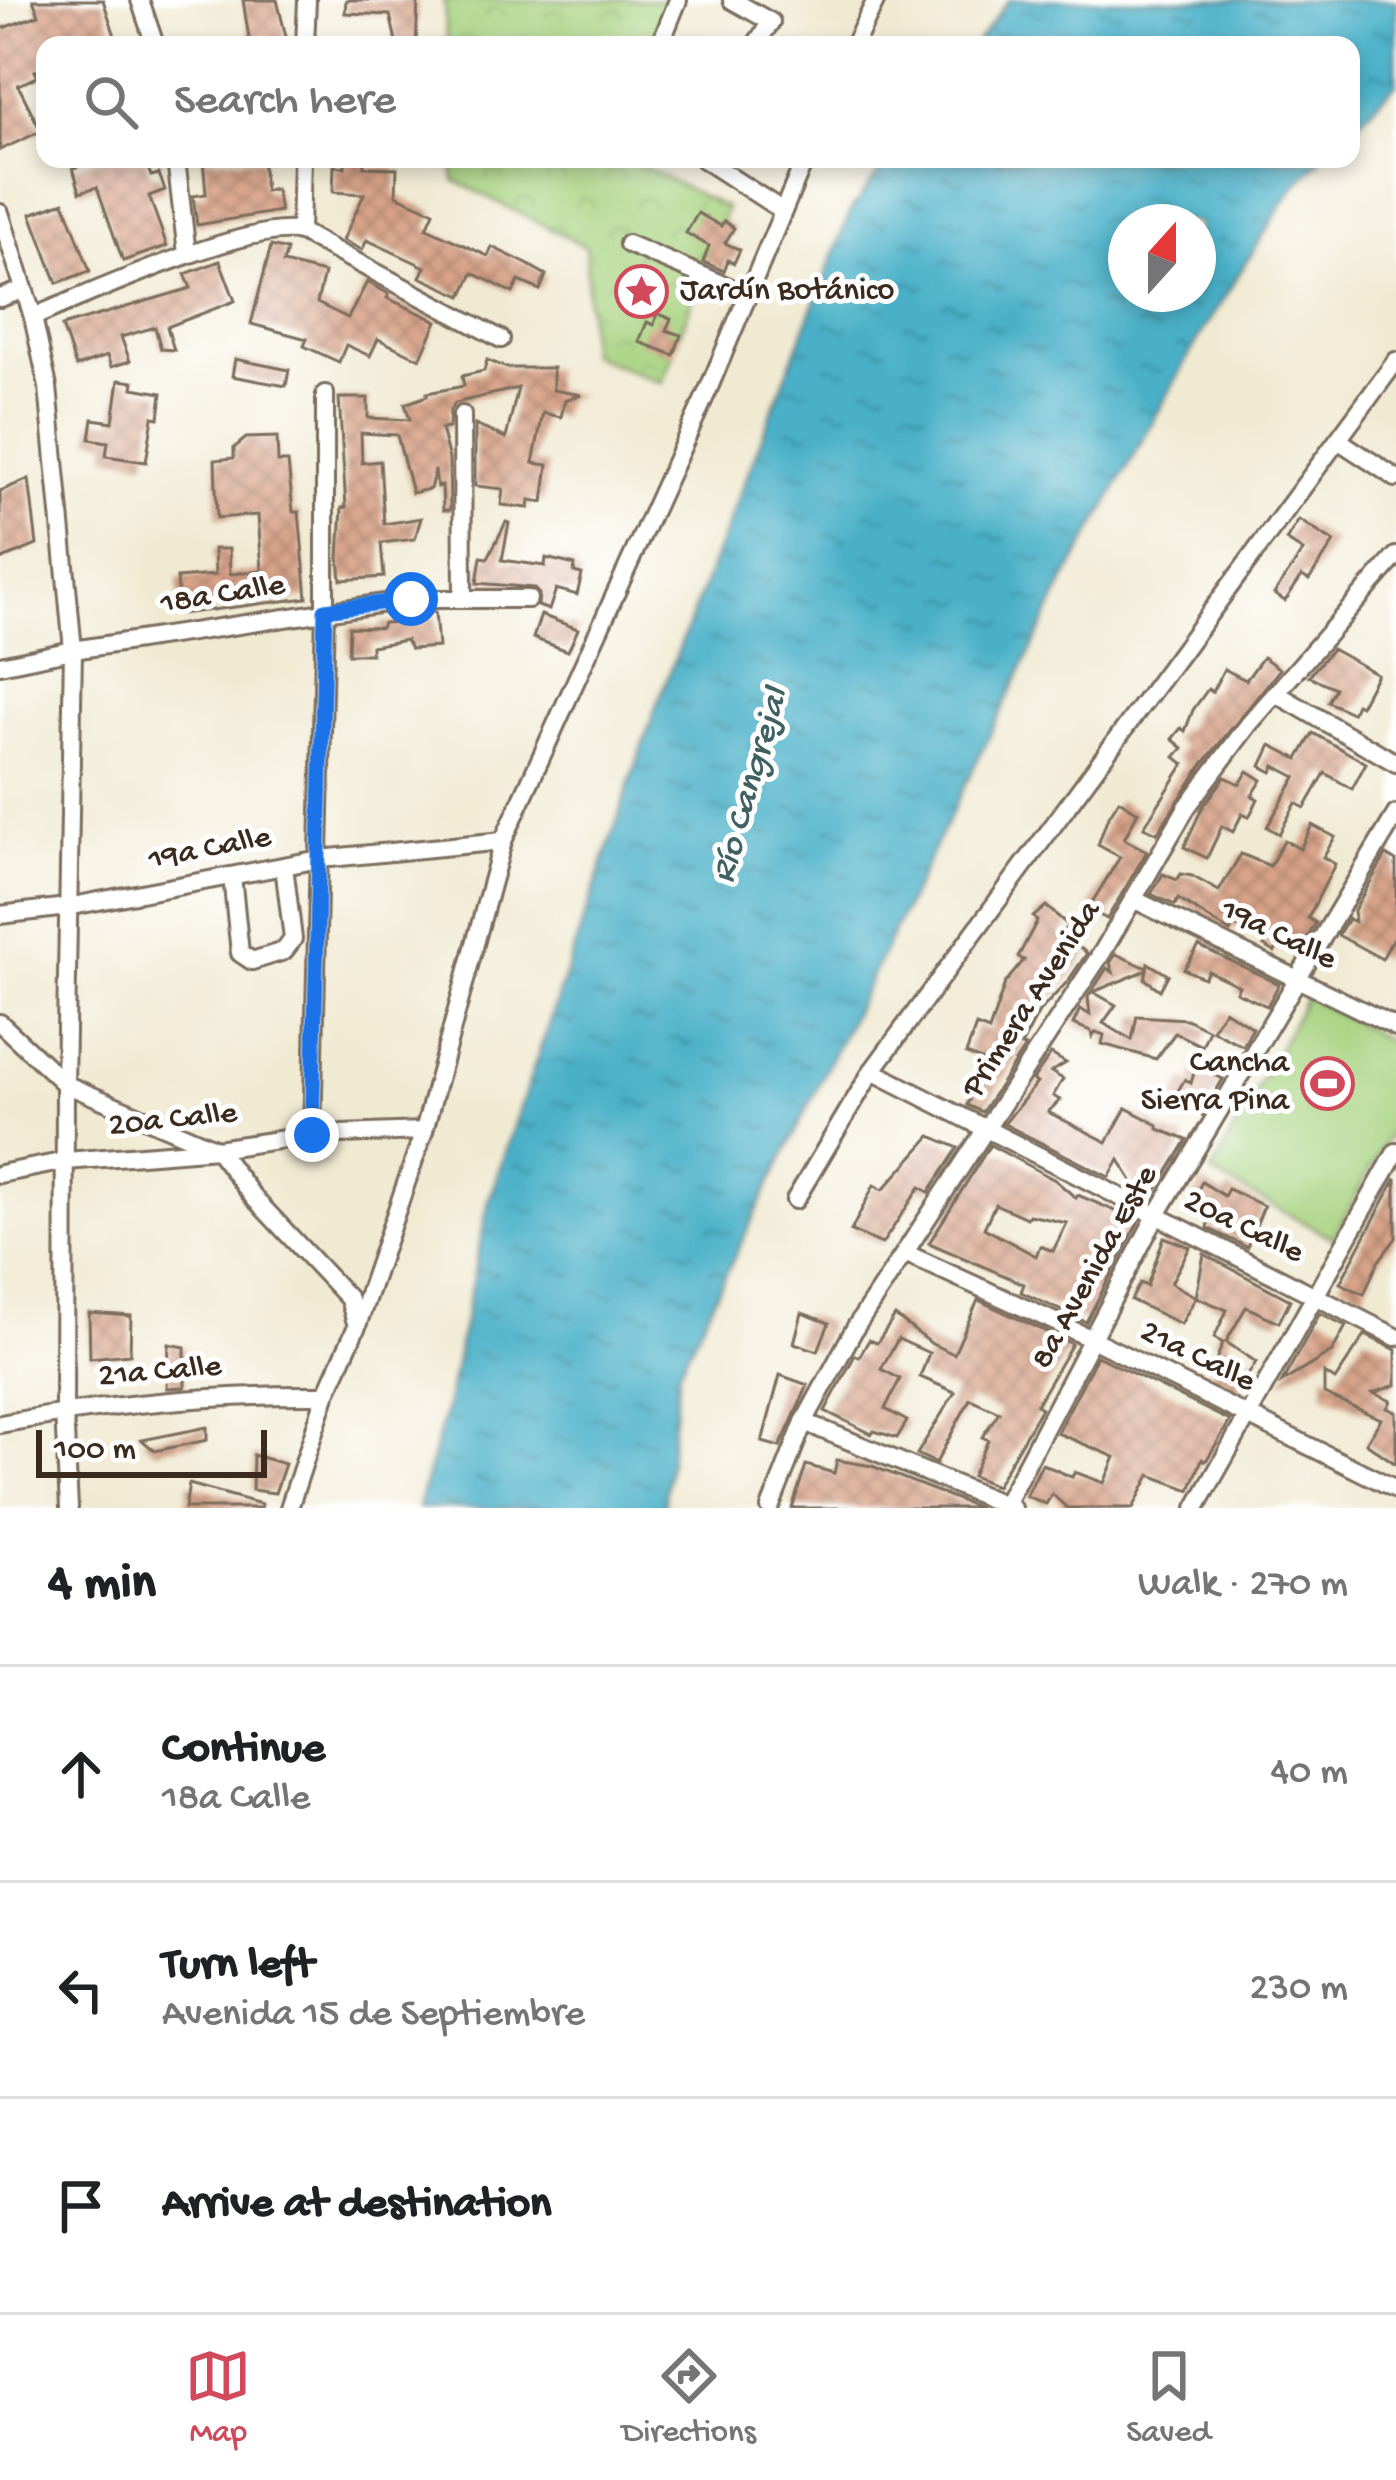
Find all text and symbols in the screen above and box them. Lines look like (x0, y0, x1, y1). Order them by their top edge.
search box (36, 36, 1360, 168)
icon: search (78, 69, 144, 135)
text: Search here (174, 76, 396, 129)
north arrow (1108, 204, 1216, 312)
place icon: Jardín Botánico (613, 264, 669, 320)
place label: Jardín Botánico (680, 273, 894, 311)
street label: 18a Calle (157, 567, 289, 625)
route start (384, 572, 438, 626)
water label: Río Cangrejal (704, 682, 801, 888)
street label: 19a Calle (145, 819, 275, 881)
street label: 19a Calle (1213, 891, 1343, 981)
street label: Primera Avenida (955, 893, 1112, 1106)
place label: Cancha Sierra Pina (1141, 1045, 1291, 1121)
sports icon: Cancha Sierra Pina (1300, 1055, 1356, 1111)
street label: 20a Calle (107, 1095, 240, 1147)
route end (285, 1108, 339, 1162)
street label: 8a Avenida Este (1024, 1159, 1168, 1376)
street label: 20a Calle (1177, 1183, 1310, 1274)
street label: 21a Calle (1133, 1314, 1262, 1403)
street label: 21a Calle (97, 1349, 224, 1397)
scale bar (36, 1424, 267, 1477)
text: 100 m (54, 1432, 136, 1470)
text: 4 min (48, 1556, 156, 1616)
text: Walk · 270 m (1138, 1563, 1348, 1609)
text: Continue (162, 1724, 325, 1777)
icon: ahead (48, 1741, 114, 1807)
text: 40 m (1270, 1751, 1348, 1797)
text: 18a Calle (162, 1777, 310, 1823)
text: Turn left (162, 1940, 314, 1993)
icon: left (48, 1957, 114, 2023)
text: 230 m (1250, 1967, 1348, 2013)
text: Avenida 15 de Septiembre (162, 1993, 585, 2039)
icon: arrive (48, 2173, 114, 2239)
text: Arrive at destination (162, 2179, 551, 2232)
tab: Map (185, 2343, 251, 2453)
tab: Directions (622, 2343, 756, 2453)
tab: Saved (1126, 2343, 1211, 2453)

